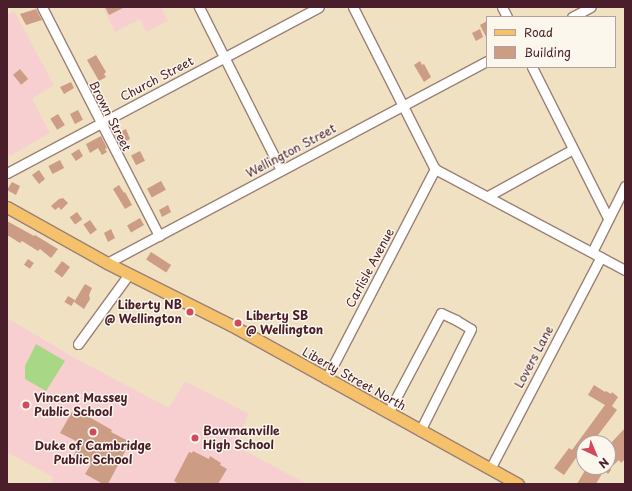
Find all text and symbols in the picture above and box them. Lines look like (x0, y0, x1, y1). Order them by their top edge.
legend (486, 16, 616, 68)
text: Road (524, 23, 553, 41)
text: Building (524, 43, 571, 61)
street label: Church Street (118, 54, 196, 104)
street label: Brown Street (86, 79, 134, 153)
street label: Wellington Street (244, 121, 338, 181)
street label: Carlisle Avenue (343, 225, 397, 311)
place label: Liberty NB @ Wellington (105, 298, 182, 326)
marker: Liberty NB @ Wellington (185, 307, 195, 317)
place label: Liberty SB @ Wellington (246, 309, 323, 337)
marker: Liberty SB @ Wellington (233, 318, 243, 328)
street label: Lovers Lane (512, 323, 556, 391)
street label: Liberty Street North (299, 344, 409, 414)
place label: Vincent Massey Public School (34, 391, 128, 419)
marker: Vincent Massey Public School (21, 400, 31, 410)
place label: Bowmanville High School (203, 424, 280, 452)
marker: Duke of Cambridge Public School (88, 427, 98, 437)
marker: Bowmanville High School (190, 433, 200, 443)
north arrow (576, 435, 616, 475)
place label: Duke of Cambridge Public School (34, 439, 152, 467)
text: N (595, 454, 613, 472)

